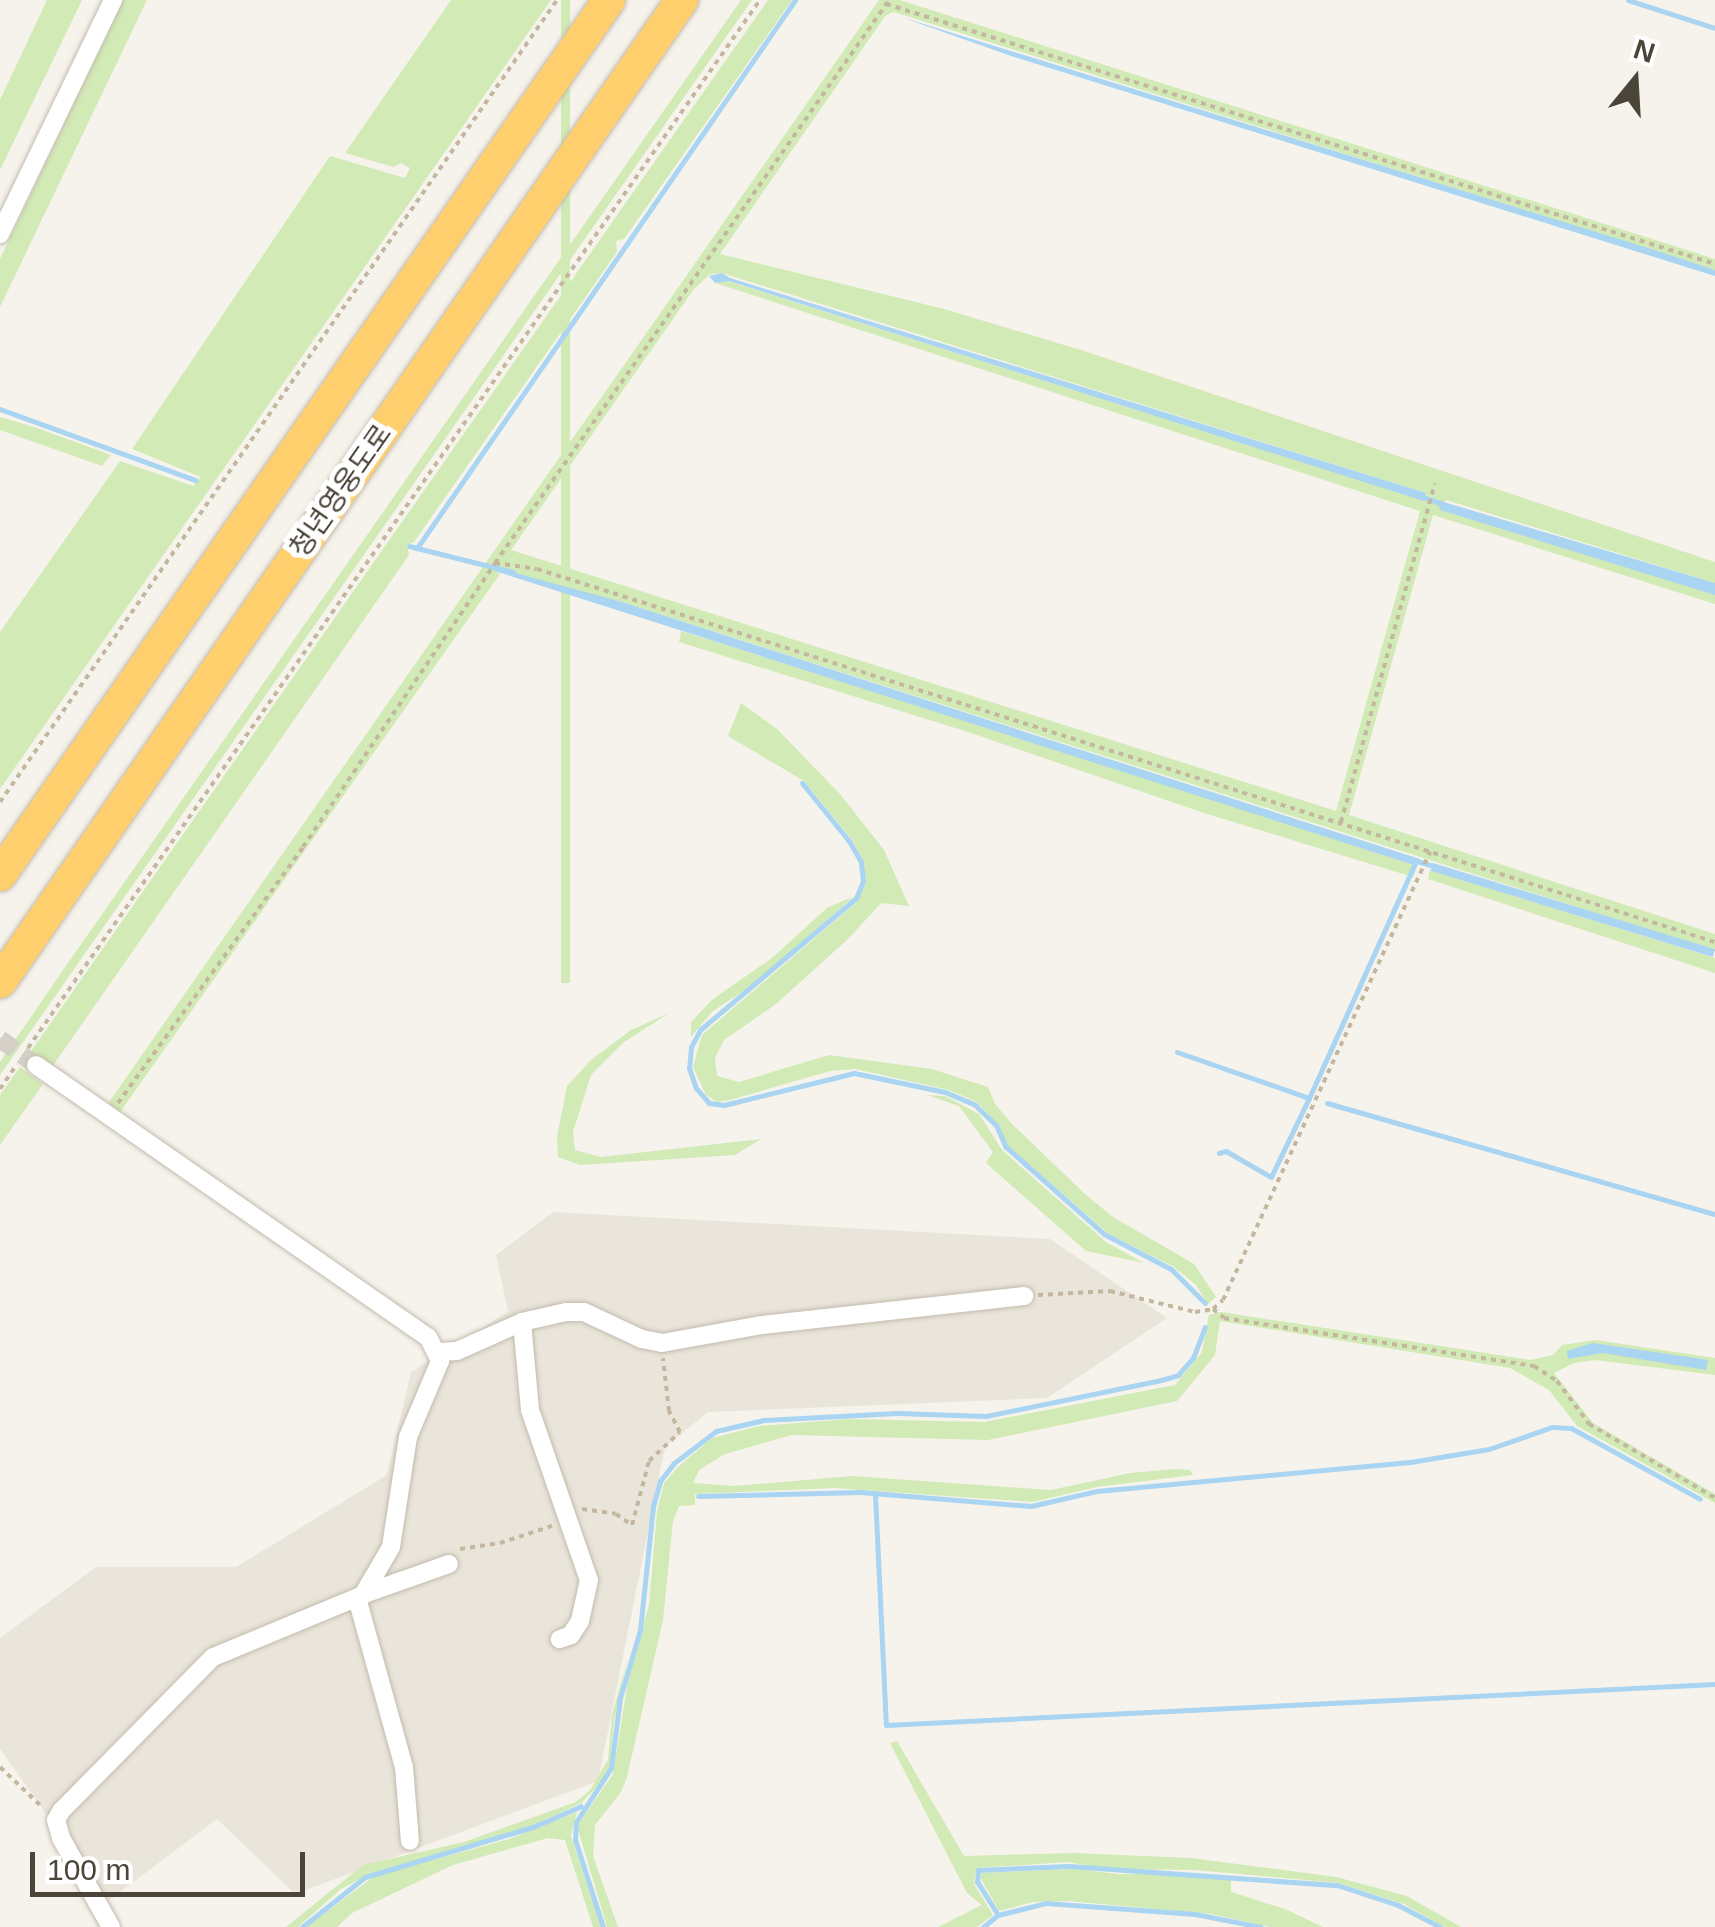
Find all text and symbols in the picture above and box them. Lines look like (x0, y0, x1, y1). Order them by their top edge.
north arrow (1585, 30, 1685, 130)
text: N (1630, 33, 1659, 69)
street label: 청년영웅도로 (283, 418, 399, 564)
scale bar (35, 1832, 310, 1894)
text: 100 m (47, 1853, 130, 1886)

